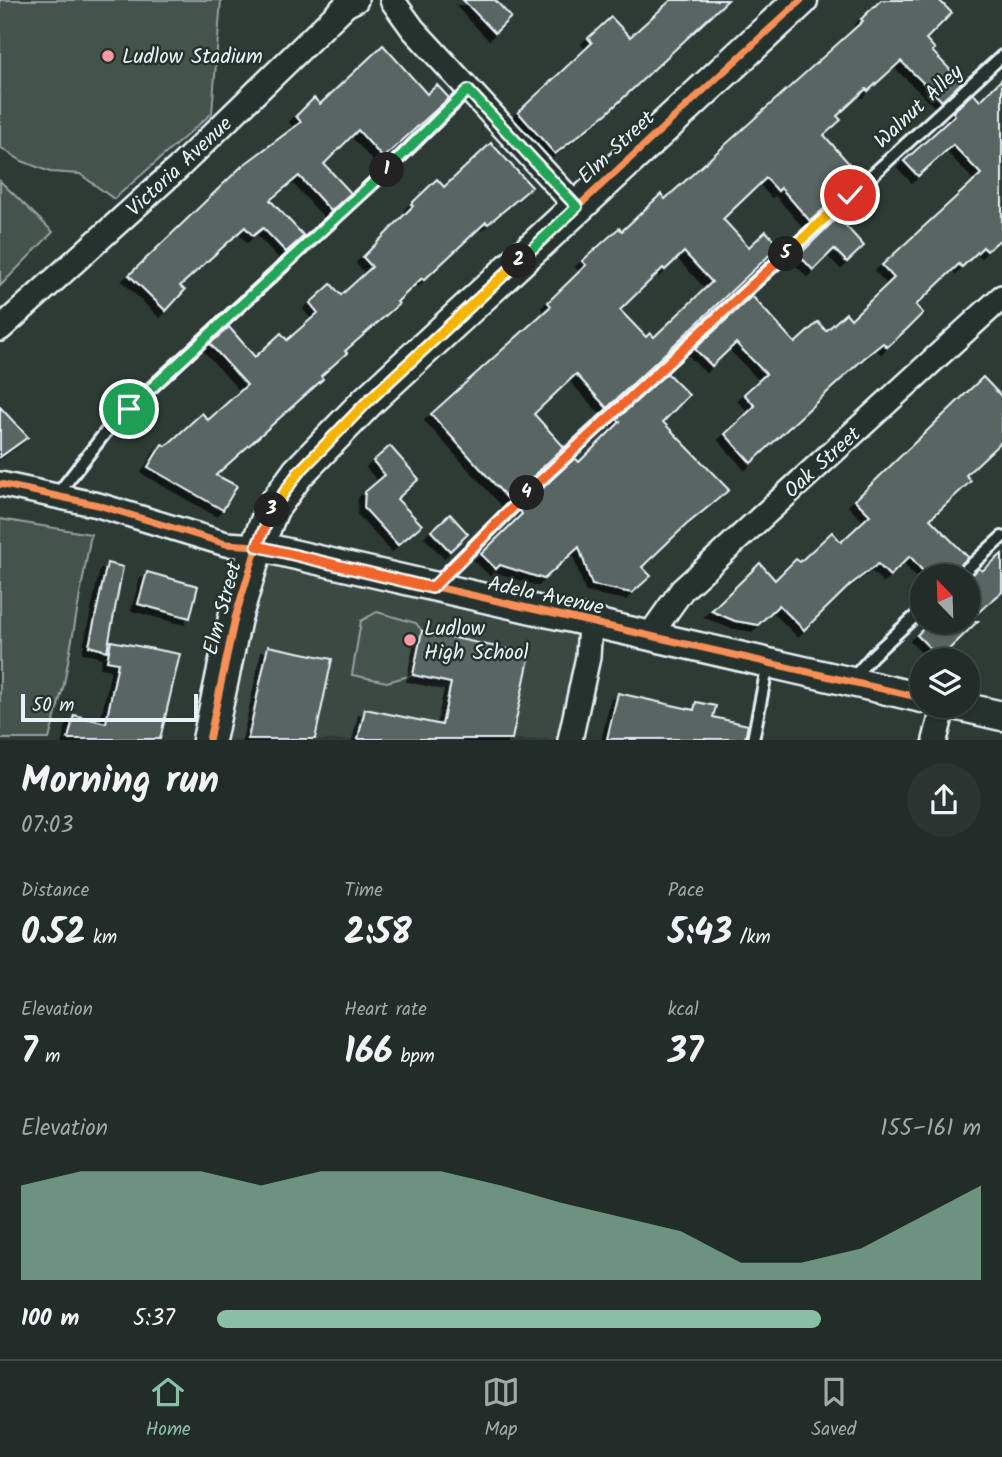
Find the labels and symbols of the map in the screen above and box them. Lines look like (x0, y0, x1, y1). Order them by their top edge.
place label: Ludlow Stadium (122, 41, 263, 74)
marker: Ludlow Stadium (100, 48, 116, 64)
street label: Walnut Alley (867, 57, 971, 157)
street label: Elm Street (571, 103, 664, 193)
street label: Victoria Avenue (119, 109, 241, 225)
pin: 1 (370, 152, 404, 188)
pin (820, 165, 880, 225)
pin: 5 (768, 236, 804, 272)
pin: 2 (502, 244, 536, 278)
pin (99, 379, 159, 439)
street label: Oak Street (777, 419, 870, 507)
pin: 4 (510, 476, 544, 510)
pin: 3 (254, 492, 290, 528)
street label: Elm Street (195, 557, 252, 659)
north arrow (910, 564, 980, 634)
street label: Adela Avenue (485, 568, 607, 625)
place label: Ludlow High School (424, 613, 529, 670)
marker: Ludlow High School (402, 632, 418, 648)
scale bar (21, 690, 198, 722)

